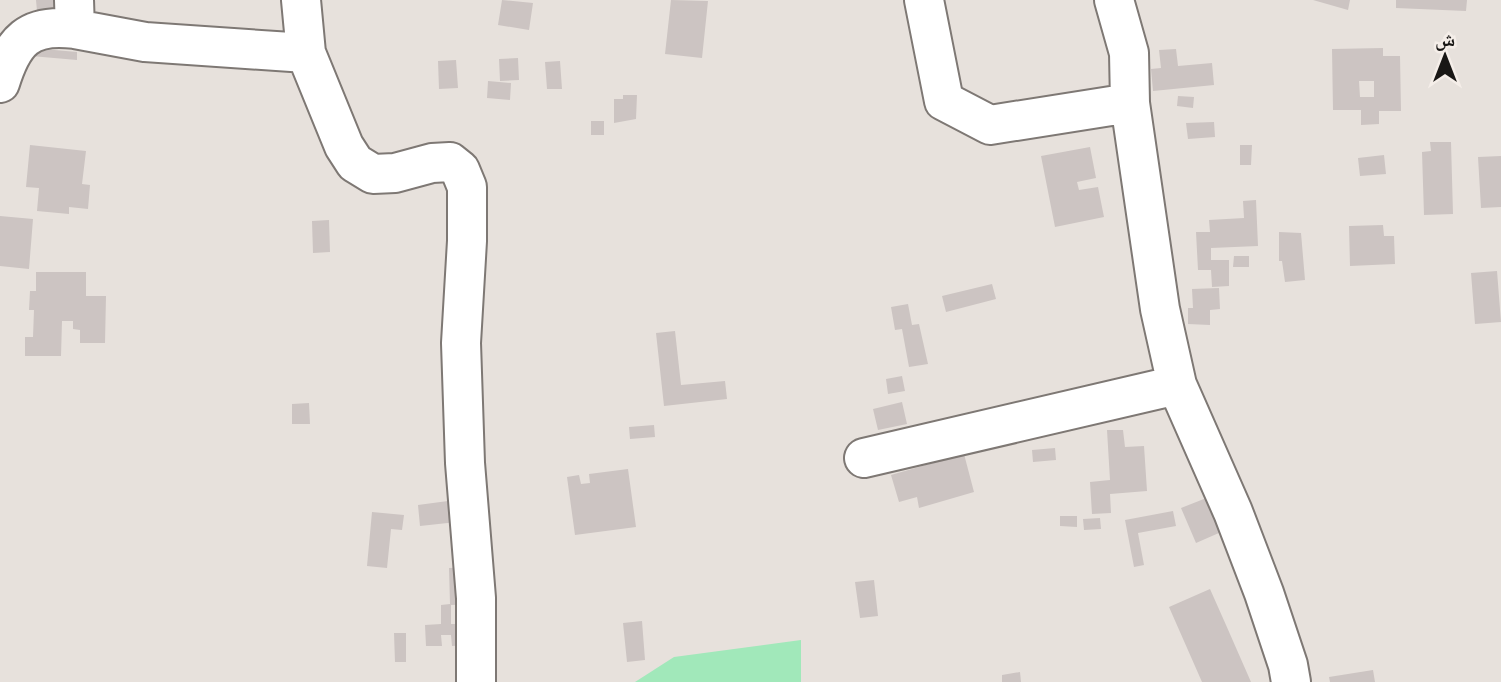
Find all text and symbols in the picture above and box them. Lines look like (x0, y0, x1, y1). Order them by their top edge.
north arrow (1410, 21, 1480, 91)
text: ش (1435, 26, 1455, 53)

